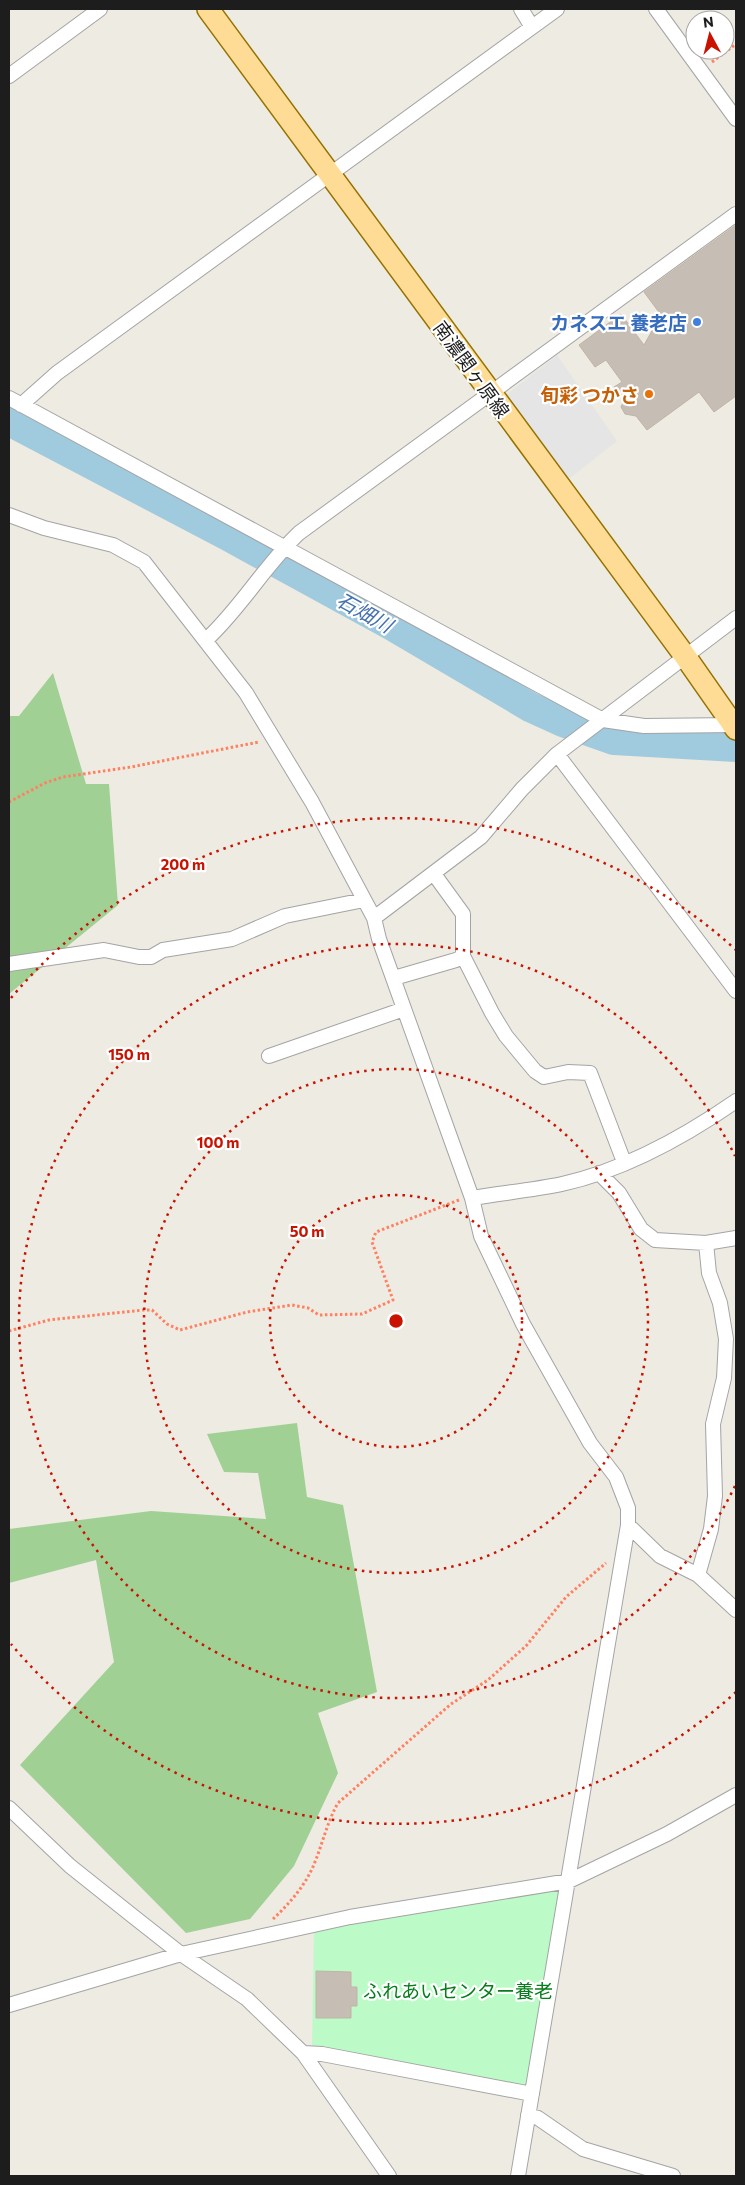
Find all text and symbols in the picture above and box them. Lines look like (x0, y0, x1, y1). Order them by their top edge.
north arrow (685, 10, 735, 60)
text: N (702, 13, 715, 31)
place label: カネスエ 養老店 (550, 311, 687, 334)
street label: 南濃関ヶ原線 (429, 316, 515, 422)
marker: カネスエ 養老店 (691, 316, 703, 328)
place label: 旬彩 つかさ (540, 383, 639, 406)
marker: 旬彩 つかさ (643, 388, 655, 400)
water label: 石畑川 (333, 587, 399, 638)
text: 200 m (161, 855, 205, 873)
text: 150 m (108, 1045, 150, 1063)
text: 100 m (197, 1133, 239, 1151)
text: 50 m (290, 1222, 324, 1240)
centre of rings (387, 1312, 405, 1330)
park label: ふれあいセンター養老 (363, 1979, 553, 2002)

